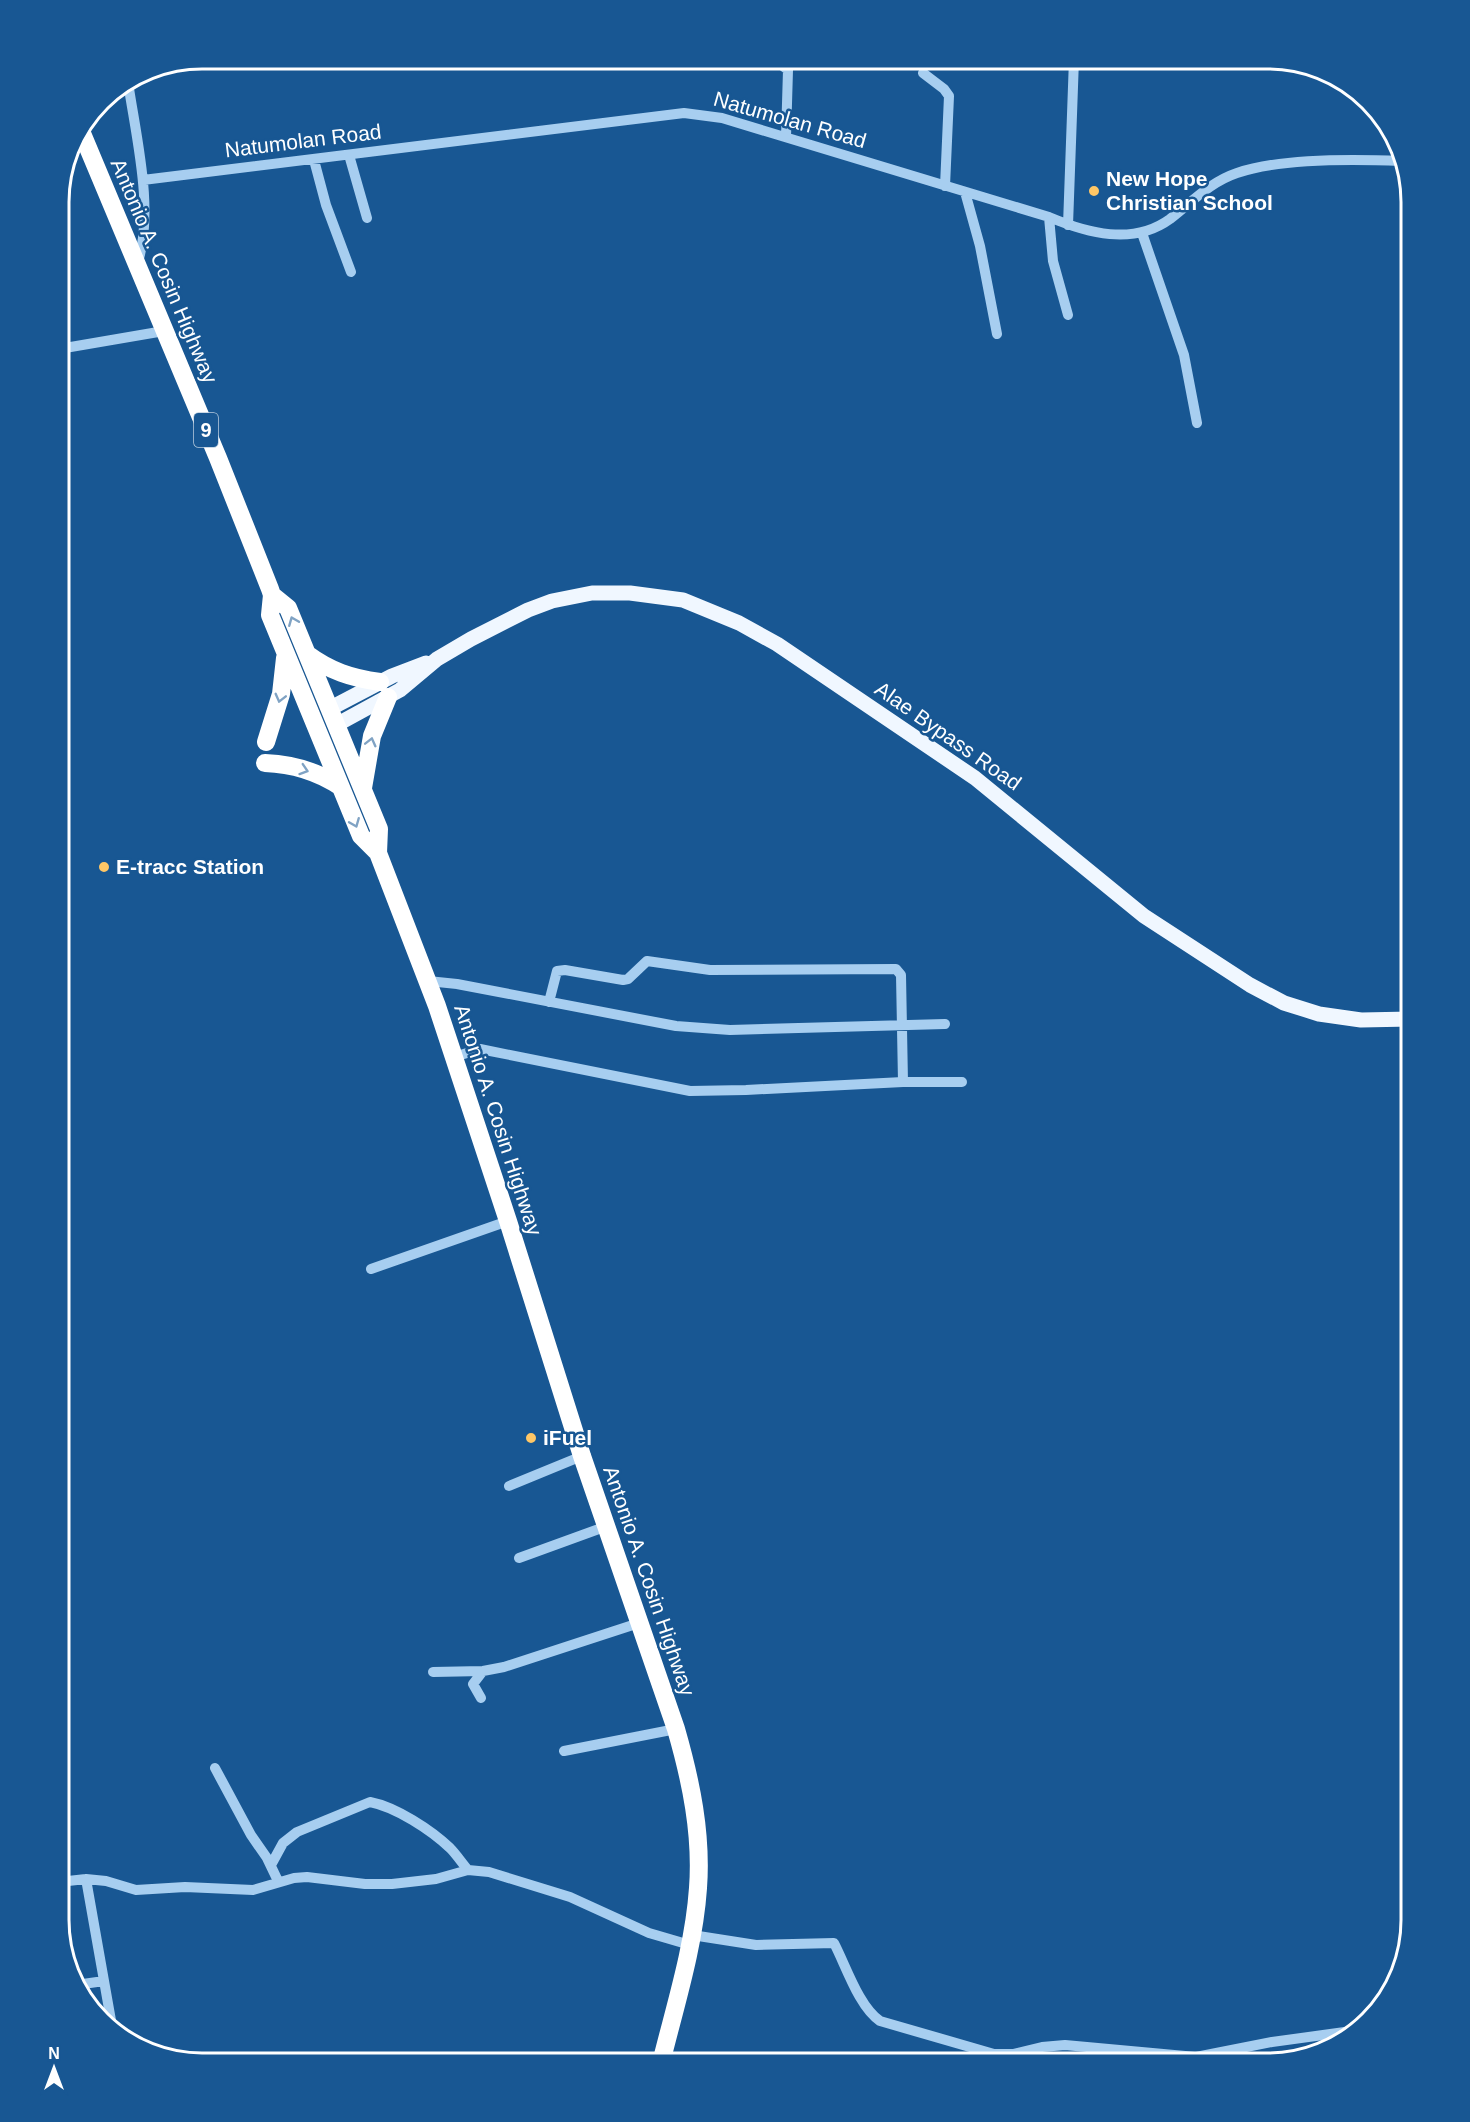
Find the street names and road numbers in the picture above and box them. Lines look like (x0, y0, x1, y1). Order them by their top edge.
street label: Natumolan Road (711, 87, 869, 152)
street label: Natumolan Road (223, 119, 383, 162)
street label: Antonio A. Cosin Highway (107, 155, 222, 387)
road number: 9 (194, 413, 218, 447)
street label: Alae Bypass Road (871, 677, 1026, 795)
street label: Antonio A. Cosin Highway (450, 1001, 547, 1239)
street label: Antonio A. Cosin Highway (599, 1463, 700, 1699)

